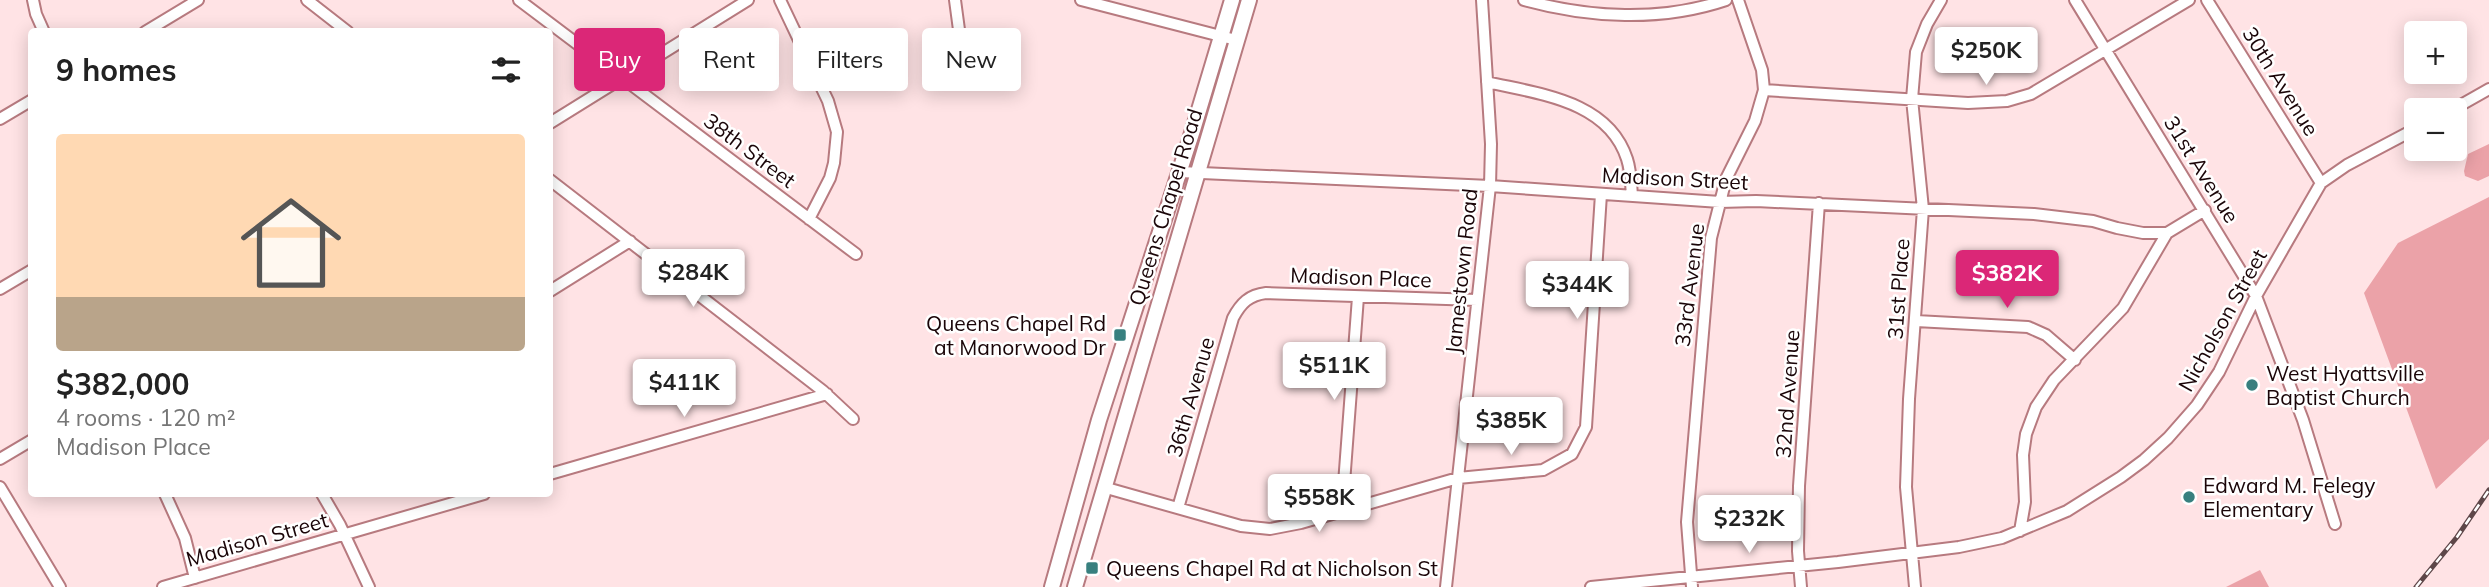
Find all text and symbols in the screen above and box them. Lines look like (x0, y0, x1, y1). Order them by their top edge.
map controls (2404, 21, 2467, 161)
button: + (2404, 21, 2467, 84)
street label: 30th Avenue (2237, 22, 2325, 140)
chip: Buy (574, 28, 665, 91)
chip: Rent (679, 28, 779, 91)
chip: Filters (793, 28, 908, 91)
chip: New (922, 28, 1021, 91)
pin: $250K (1937, 28, 2035, 87)
text: $250K (1951, 35, 2021, 64)
text: 9 homes (56, 51, 177, 89)
icon: filters (487, 51, 525, 89)
button: − (2404, 98, 2467, 161)
street label: Queens Chapel Road (1123, 105, 1207, 309)
street label: 38th Street (699, 107, 801, 193)
street label: 31st Avenue (2159, 111, 2245, 227)
street label: Madison Street (1601, 161, 1749, 195)
icon: home (228, 180, 354, 306)
street label: Jamestown Road (1439, 187, 1483, 355)
street label: 33rd Avenue (1669, 222, 1709, 348)
street label: 31st Place (1882, 238, 1914, 340)
street label: Nicholson Street (2172, 244, 2272, 396)
pin: $284K (644, 250, 742, 309)
pin: $382K (1958, 250, 2056, 310)
text: $284K (658, 257, 728, 286)
text: $382K (1972, 258, 2042, 287)
street label: Madison Place (1290, 262, 1432, 292)
pin: $344K (1528, 262, 1626, 321)
text: $344K (1542, 269, 1612, 298)
place label: Queens Chapel Rd at Manorwood Dr (926, 310, 1106, 360)
marker: Queens Chapel Rd at Manorwood Dr (1112, 327, 1128, 343)
street label: 32nd Avenue (1770, 329, 1804, 459)
street label: 36th Avenue (1160, 334, 1220, 460)
pin: $511K (1285, 342, 1383, 402)
text: $511K (1299, 350, 1369, 379)
pin: $411K (635, 360, 733, 419)
place label: West Hyattsville Baptist Church (2266, 360, 2425, 410)
text: $382,000 (56, 365, 189, 403)
text: $411K (649, 367, 719, 396)
marker: West Hyattsville Baptist Church (2244, 377, 2260, 393)
pin: $385K (1462, 398, 1560, 457)
text: 4 rooms · 120 m² (56, 403, 236, 432)
text: $385K (1476, 405, 1546, 434)
text: Madison Place (56, 432, 211, 461)
place label: Edward M. Felegy Elementary (2203, 472, 2375, 522)
pin: $558K (1270, 475, 1368, 534)
text: $558K (1284, 482, 1354, 511)
marker: Edward M. Felegy Elementary (2181, 489, 2197, 505)
pin: $232K (1700, 496, 1798, 555)
text: $232K (1714, 503, 1784, 532)
street label: Madison Street (183, 506, 331, 572)
place label: Queens Chapel Rd at Nicholson St (1106, 555, 1438, 581)
marker: Queens Chapel Rd at Nicholson St (1084, 560, 1100, 576)

